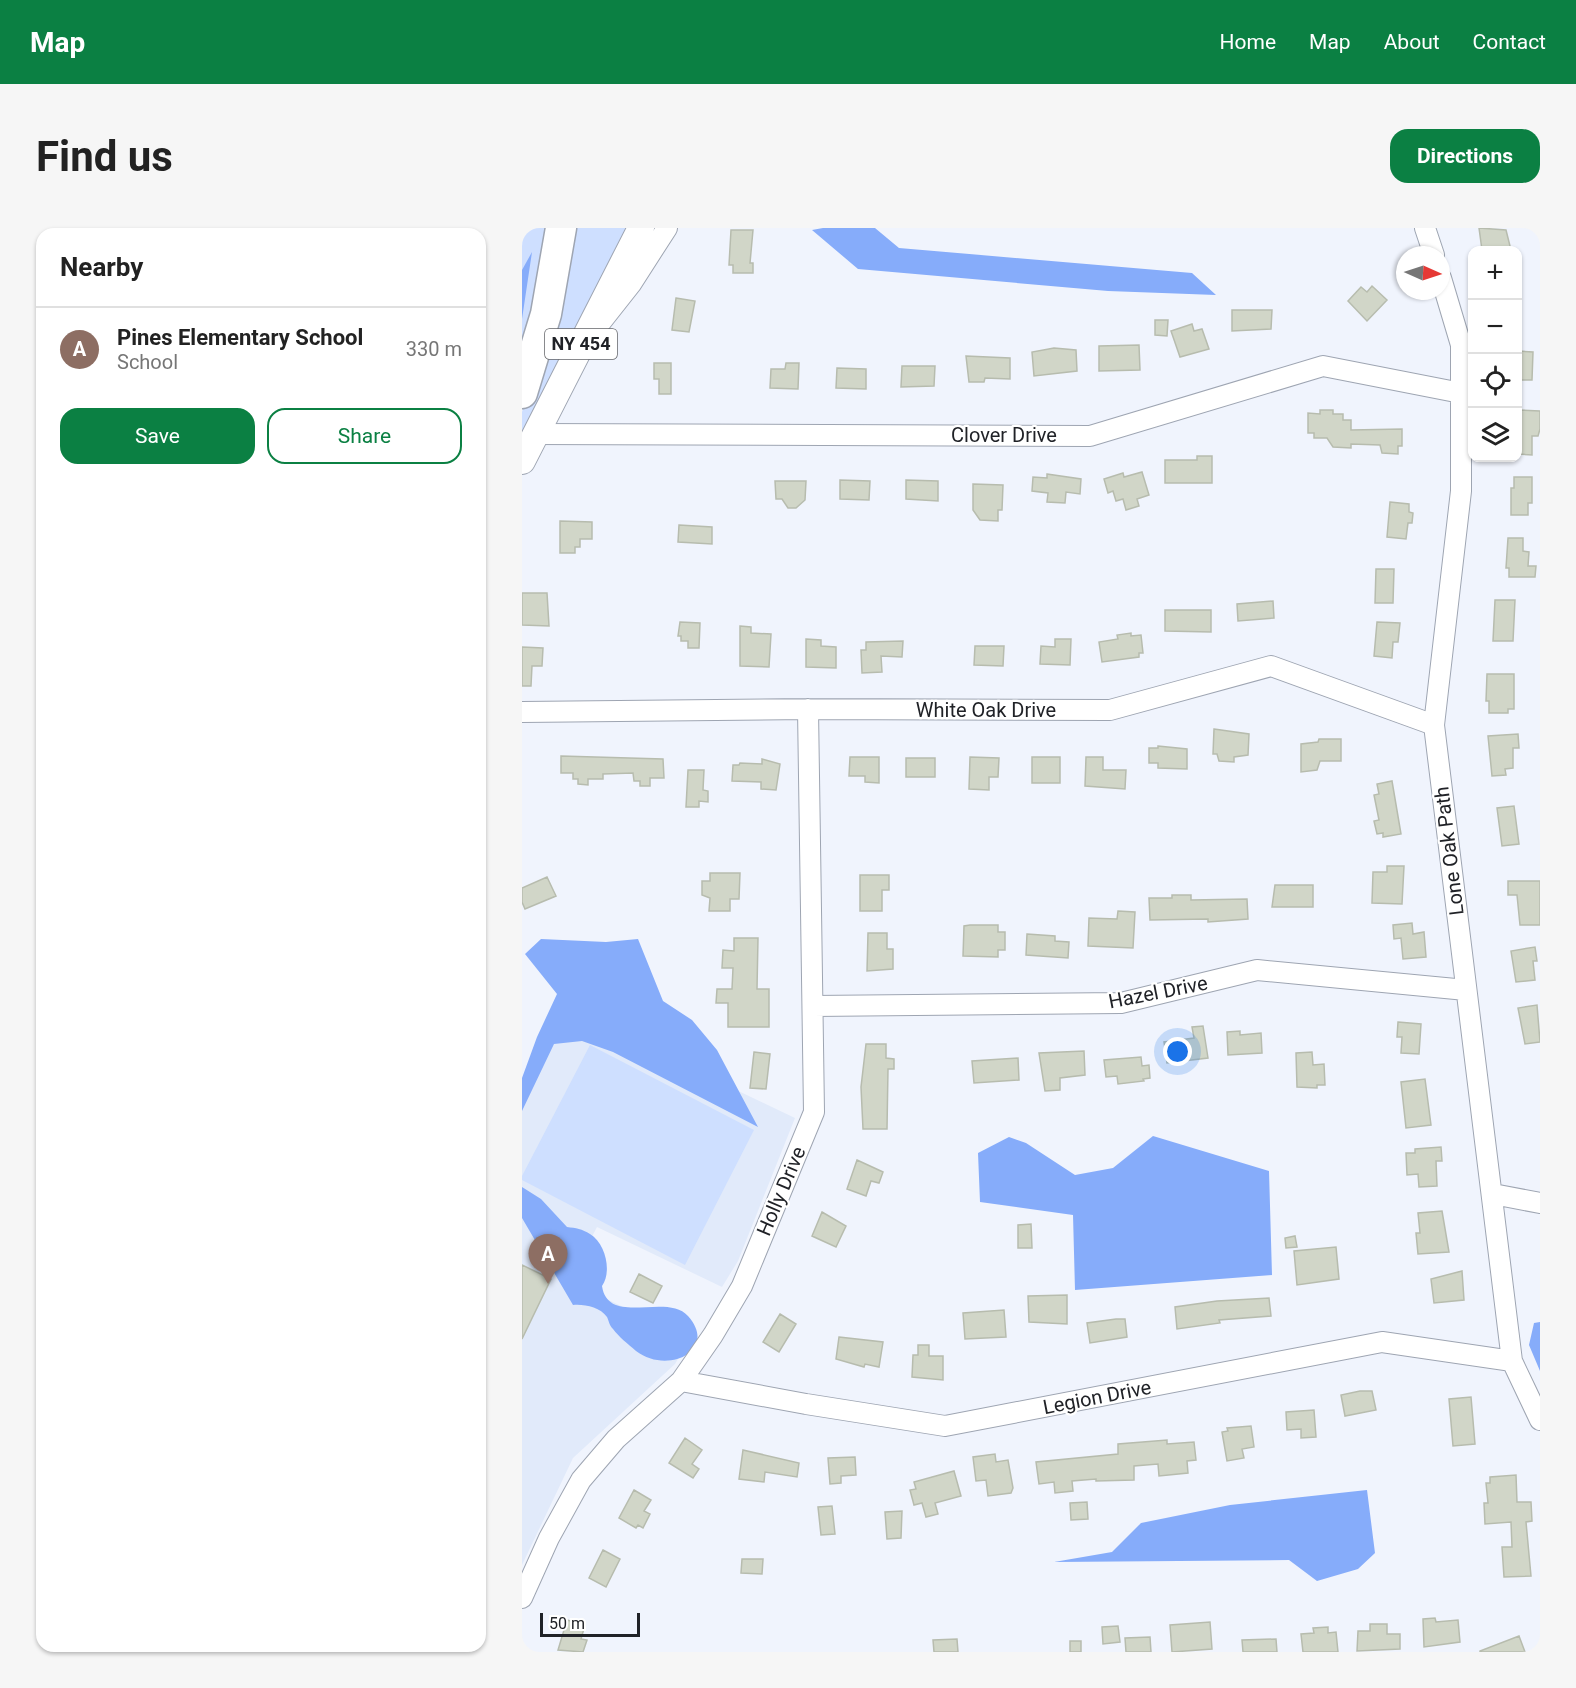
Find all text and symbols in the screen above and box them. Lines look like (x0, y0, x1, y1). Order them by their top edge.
text: Map (30, 26, 85, 59)
text: Home (1220, 30, 1276, 54)
text: Map (1309, 30, 1351, 54)
text: About (1384, 30, 1440, 54)
text: Contact (1473, 30, 1546, 54)
button: Directions (1390, 129, 1540, 183)
text: Find us (36, 132, 173, 181)
north arrow (1396, 246, 1450, 300)
map controls (1468, 246, 1522, 462)
button: + (1468, 246, 1522, 300)
text: Nearby (60, 252, 143, 282)
button: − (1468, 300, 1522, 354)
text: Pines Elementary School (117, 325, 363, 350)
road number: NY 454 (545, 329, 617, 359)
text: A (73, 337, 86, 361)
text: 330 m (406, 337, 462, 361)
text: School (117, 350, 178, 374)
button: locate (1468, 354, 1522, 408)
button: Save (60, 408, 255, 464)
button: Share (267, 408, 462, 464)
button: layers (1468, 408, 1522, 462)
street label: Clover Drive (951, 423, 1057, 447)
street label: White Oak Drive (916, 698, 1056, 722)
street label: Lone Oak Path (1429, 785, 1469, 917)
street label: Hazel Drive (1106, 971, 1210, 1013)
your location (1163, 1037, 1192, 1066)
street label: Holly Drive (751, 1143, 811, 1239)
pin: A (528, 1234, 568, 1284)
street label: Legion Drive (1041, 1375, 1153, 1419)
scale bar (540, 1610, 640, 1638)
text: 50 m (549, 1614, 585, 1633)

